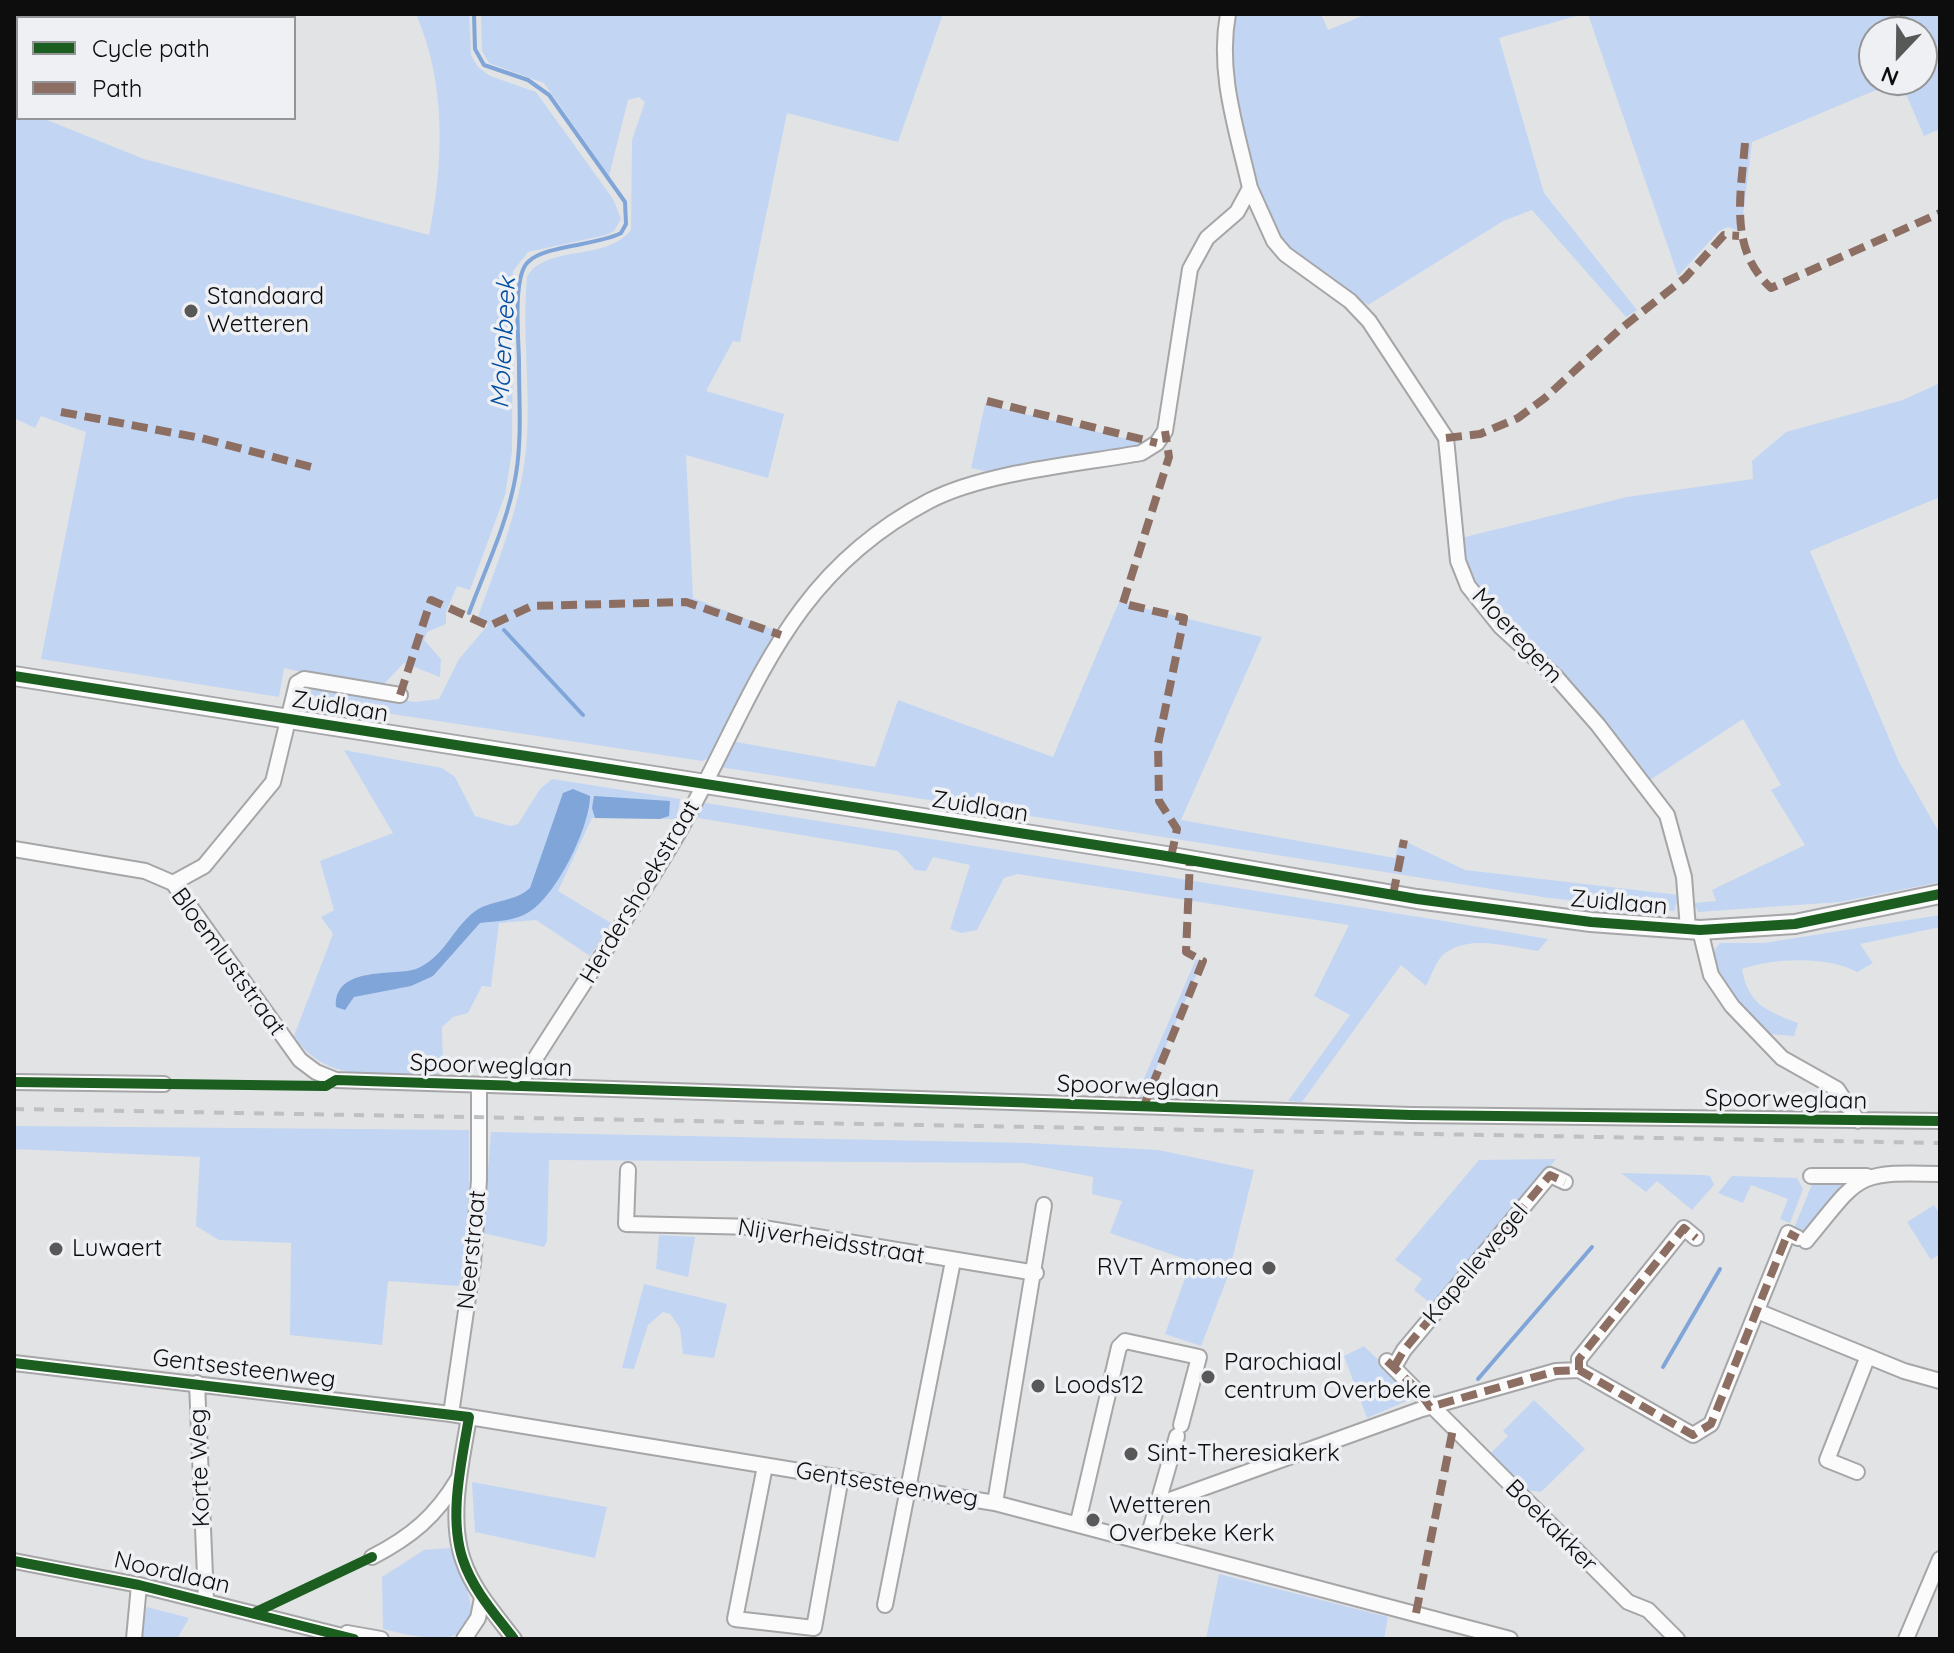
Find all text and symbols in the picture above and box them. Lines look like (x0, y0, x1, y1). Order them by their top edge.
legend (16, 16, 296, 120)
north arrow (1858, 16, 1938, 96)
text: Cycle path (92, 33, 210, 63)
text: N (1877, 60, 1903, 92)
text: Path (92, 73, 143, 103)
water label: Molenbeek (485, 276, 523, 410)
place label: Standaard Wetteren (207, 283, 324, 339)
marker: Standaard Wetteren (182, 302, 200, 320)
street label: Moeregem (1466, 582, 1568, 690)
street label: Zuidlaan (290, 685, 390, 729)
street label: Zuidlaan (930, 785, 1030, 829)
street label: Herdershoekstraat (574, 795, 706, 989)
street label: Bloemluststraat (165, 883, 291, 1041)
street label: Zuidlaan (1569, 884, 1669, 922)
street label: Spoorweglaan (409, 1049, 573, 1083)
street label: Spoorweglaan (1056, 1070, 1220, 1104)
street label: Spoorweglaan (1704, 1084, 1868, 1116)
street label: Neerstraat (451, 1189, 493, 1311)
street label: Kapellewegel (1417, 1198, 1535, 1330)
street label: Nijverheidsstraat (736, 1213, 926, 1271)
place label: Luwaert (72, 1235, 162, 1263)
marker: Luwaert (47, 1240, 65, 1258)
place label: RVT Armonea (1097, 1254, 1253, 1282)
marker: RVT Armonea (1260, 1259, 1278, 1277)
street label: Gentsesteenweg (151, 1343, 337, 1395)
place label: Parochiaal centrum Overbeke (1224, 1349, 1431, 1405)
marker: Parochiaal centrum Overbeke (1199, 1368, 1217, 1386)
place label: Loods12 (1054, 1372, 1144, 1400)
marker: Loods12 (1029, 1377, 1047, 1395)
street label: Korte Weg (184, 1408, 216, 1528)
place label: Sint-Theresiakerk (1147, 1440, 1340, 1468)
marker: Sint-Theresiakerk (1122, 1445, 1140, 1463)
street label: Gentsesteenweg (794, 1456, 980, 1514)
street label: Boekakker (1499, 1474, 1603, 1578)
place label: Wetteren Overbeke Kerk (1109, 1492, 1275, 1548)
marker: Wetteren Overbeke Kerk (1084, 1511, 1102, 1529)
street label: Noordlaan (111, 1546, 233, 1600)

